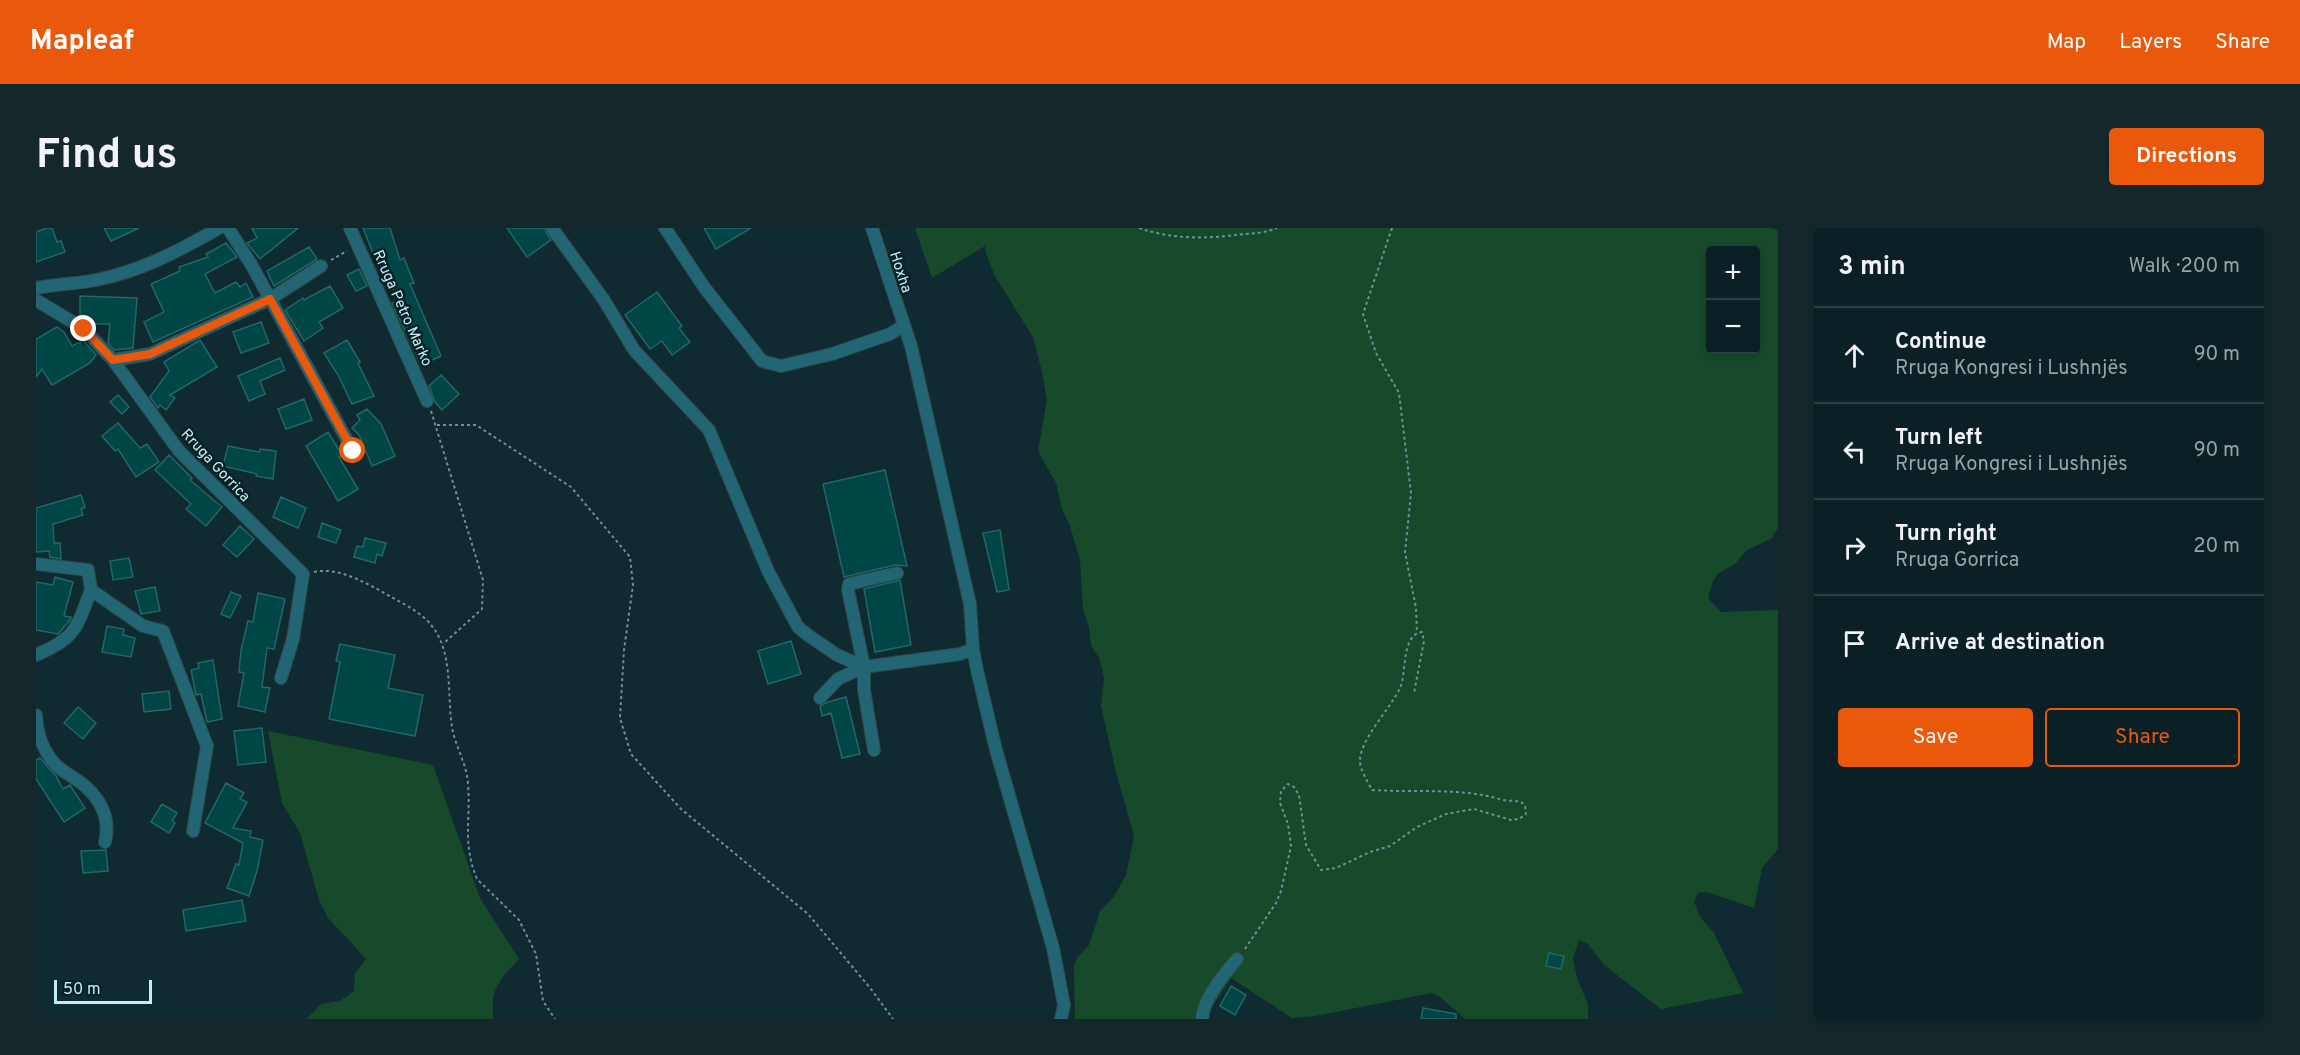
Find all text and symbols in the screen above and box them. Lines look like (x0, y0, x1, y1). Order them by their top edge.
text: Mapleaf (30, 24, 134, 60)
text: Map (2047, 29, 2086, 56)
text: Layers (2119, 29, 2182, 56)
text: Share (2215, 29, 2270, 56)
button: Directions (2109, 128, 2264, 185)
text: Find us (36, 130, 177, 183)
map controls (1706, 246, 1760, 354)
button: + (1706, 246, 1760, 300)
street label: Rruga Petro Marko (367, 248, 436, 370)
street label: Hoxha (884, 249, 915, 296)
text: 3 min (1838, 251, 1906, 284)
text: Walk · 200 m (2129, 254, 2240, 280)
button: − (1706, 300, 1760, 354)
route end (70, 315, 96, 341)
text: Continue (1895, 329, 1986, 356)
icon: ahead (1838, 339, 1871, 372)
text: 90 m (2194, 342, 2240, 368)
text: Rruga Kongresi i Lushnjës (1895, 356, 2128, 382)
street label: Rruga Gorrica (176, 425, 254, 507)
text: Turn left (1895, 425, 1983, 452)
icon: left (1838, 435, 1871, 468)
route start (339, 437, 365, 463)
text: 90 m (2194, 438, 2240, 464)
text: Rruga Kongresi i Lushnjës (1895, 452, 2128, 478)
text: Turn right (1895, 521, 1997, 548)
icon: right (1838, 531, 1871, 564)
text: 20 m (2193, 534, 2240, 560)
text: Rruga Gorrica (1895, 548, 2019, 574)
icon: arrive (1838, 627, 1871, 660)
text: Arrive at destination (1895, 630, 2105, 657)
button: Save (1838, 708, 2033, 767)
button: Share (2045, 708, 2240, 767)
scale bar (54, 977, 152, 1004)
text: 50 m (63, 980, 101, 1000)

